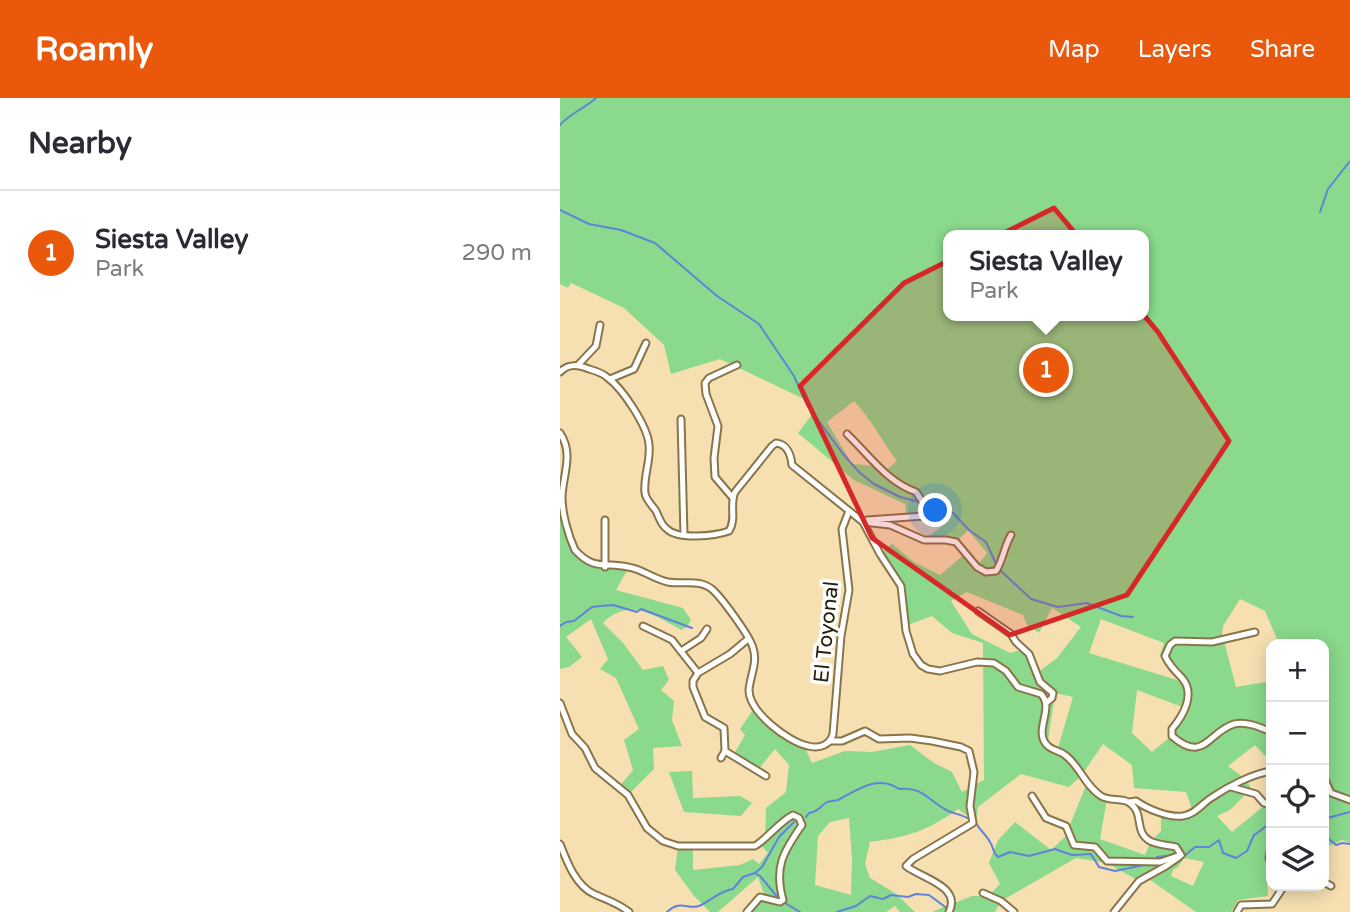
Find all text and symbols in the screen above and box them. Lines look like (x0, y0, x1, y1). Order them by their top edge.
text: Roamly (35, 30, 153, 69)
text: Map (1048, 35, 1100, 64)
text: Layers (1138, 35, 1212, 64)
text: Share (1250, 35, 1315, 64)
text: Nearby (28, 125, 132, 162)
text: Siesta Valley (95, 224, 248, 255)
popup (943, 230, 1149, 321)
text: 1 (44, 239, 58, 267)
text: 290 m (462, 239, 532, 267)
text: Siesta Valley (969, 246, 1123, 277)
text: Park (95, 255, 144, 283)
text: Park (969, 277, 1018, 305)
pin: 1 (1023, 344, 1069, 396)
your location (918, 493, 952, 527)
street label: El Toyonal (809, 580, 844, 684)
map controls (1266, 639, 1329, 891)
button: + (1266, 639, 1329, 702)
button: − (1266, 702, 1329, 765)
button: locate (1266, 765, 1329, 828)
button: layers (1266, 828, 1329, 891)

